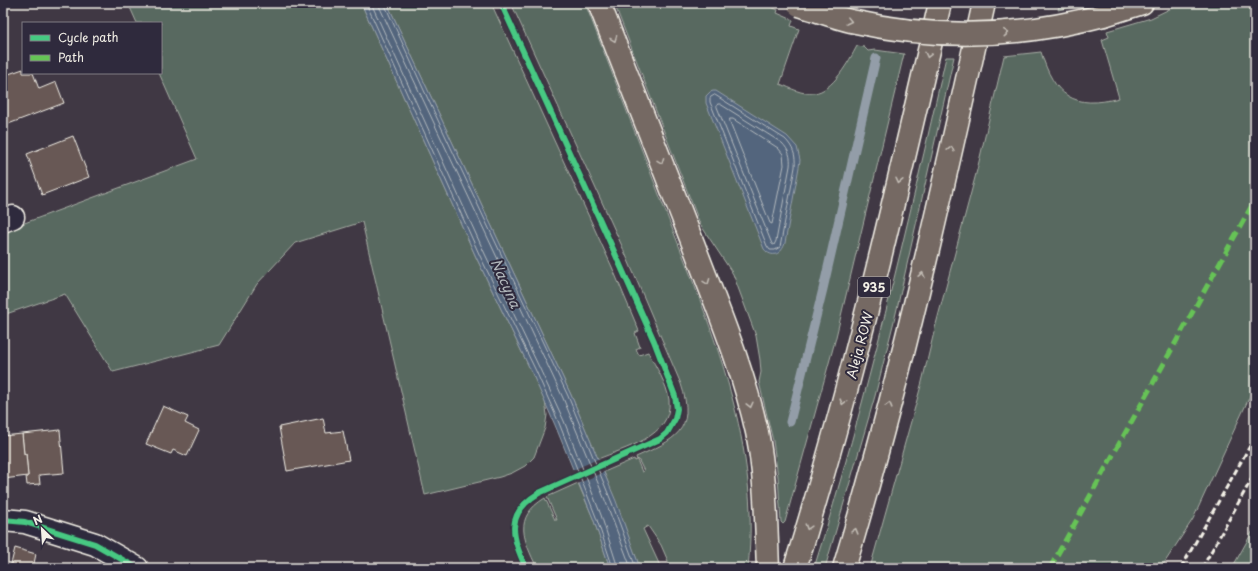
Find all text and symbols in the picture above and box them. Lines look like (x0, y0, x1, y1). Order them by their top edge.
one-way arrow (846, 16, 853, 24)
legend (22, 22, 162, 74)
text: Cycle path (58, 28, 119, 46)
one-way arrow (1003, 28, 1009, 37)
one-way arrow (609, 36, 617, 43)
text: Path (58, 48, 84, 66)
one-way arrow (924, 51, 933, 58)
one-way arrow (946, 146, 954, 152)
one-way arrow (656, 157, 664, 164)
one-way arrow (895, 178, 903, 185)
water label: Nacyna (486, 255, 527, 312)
one-way arrow (917, 272, 925, 279)
road number: 935 (858, 277, 890, 297)
one-way arrow (703, 278, 711, 285)
street label: Aleja ROW (841, 309, 877, 381)
one-way arrow (840, 399, 848, 406)
one-way arrow (745, 401, 754, 408)
one-way arrow (885, 402, 893, 408)
north arrow (22, 509, 62, 549)
text: N (30, 510, 45, 529)
one-way arrow (804, 524, 813, 531)
one-way arrow (850, 527, 859, 534)

